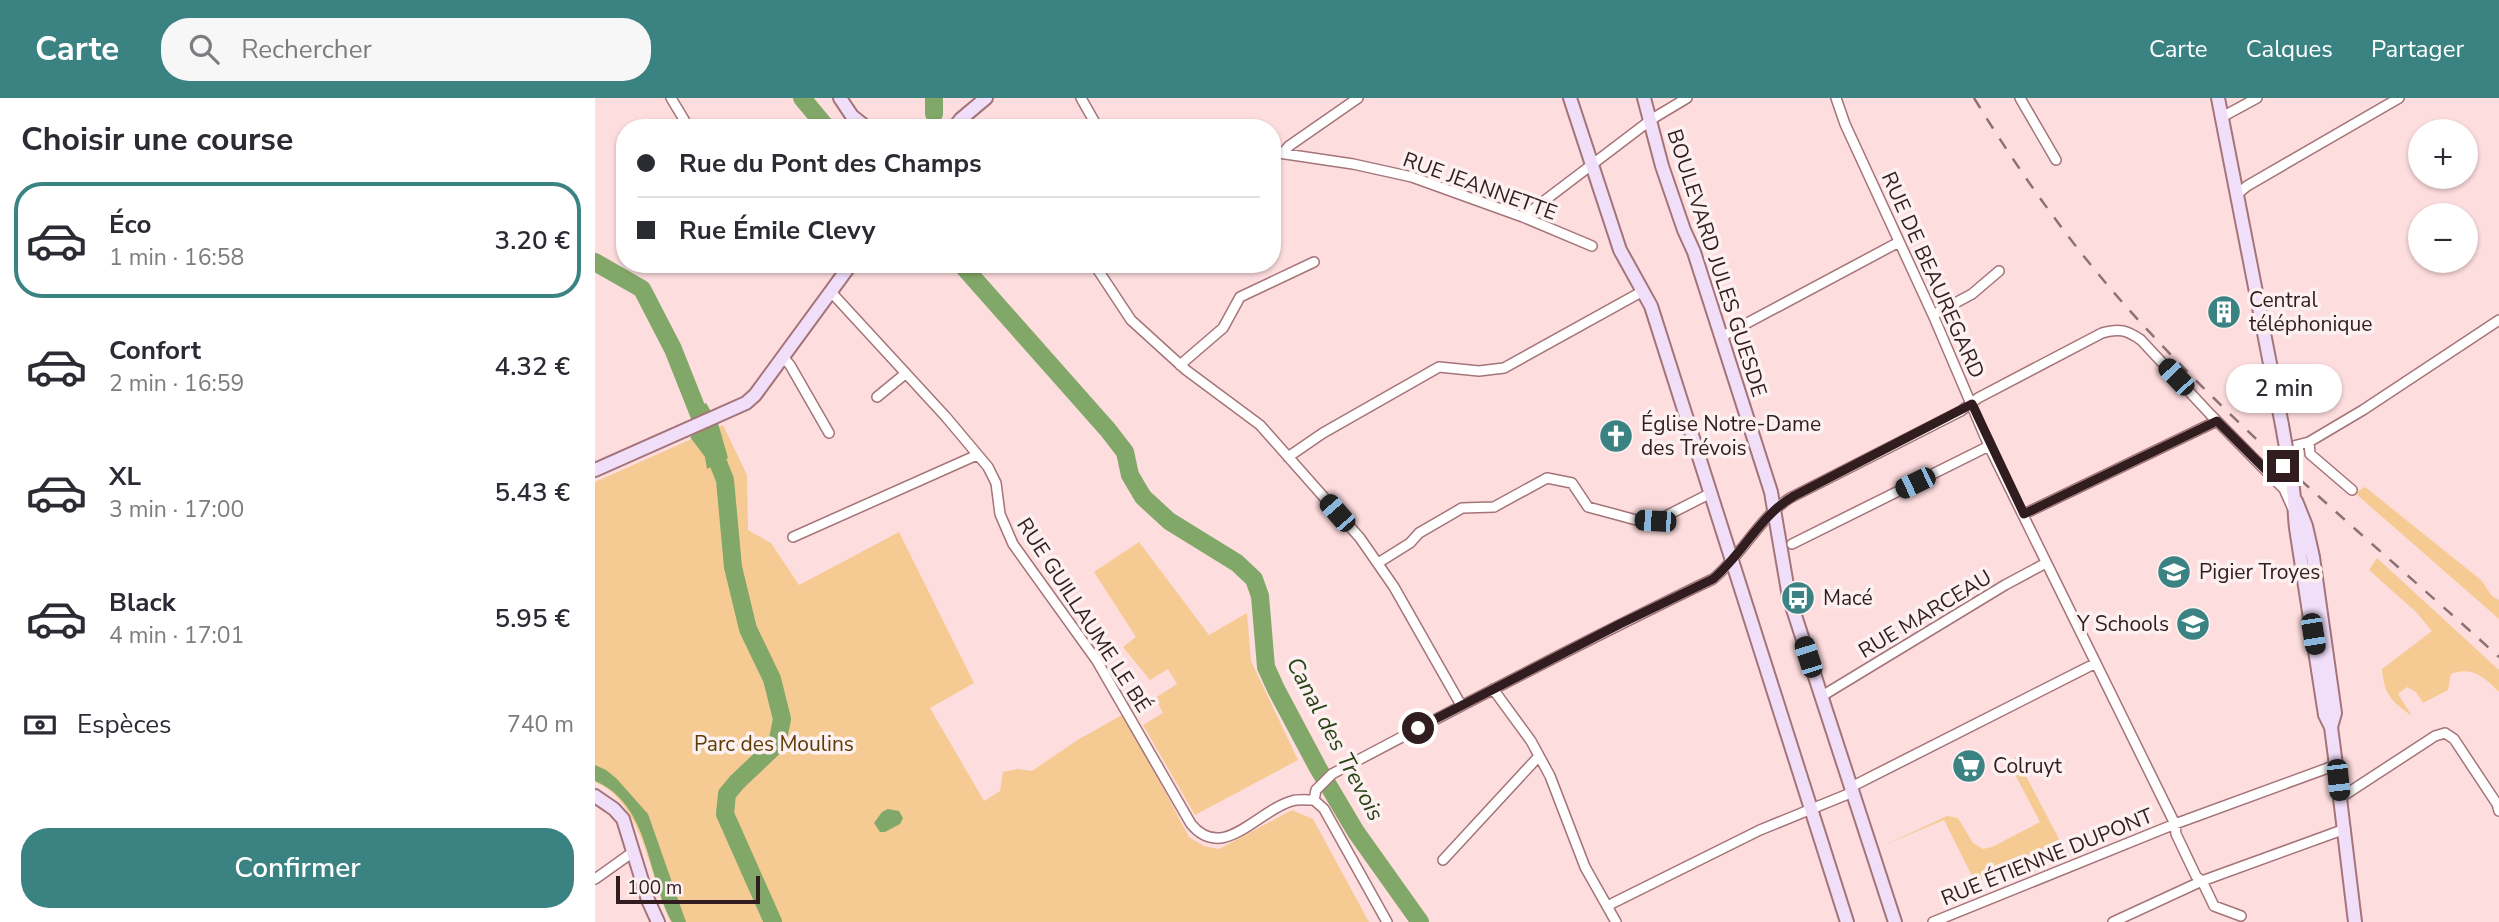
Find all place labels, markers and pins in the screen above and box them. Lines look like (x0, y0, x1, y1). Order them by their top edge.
place label: Central téléphonique (2249, 286, 2373, 338)
building icon: Central téléphonique (2205, 293, 2243, 331)
place label: Église Notre-Dame des Trévois (1641, 410, 1821, 462)
church icon: Église Notre-Dame des Trévois (1597, 417, 1635, 455)
school or university icon: Pigier Troyes (2155, 553, 2193, 591)
place label: Pigier Troyes (2199, 558, 2320, 586)
bus stop icon: Macé (1779, 579, 1817, 617)
place label: Macé (1823, 584, 1873, 612)
school or university icon: Y Schools (2174, 605, 2212, 643)
place label: Y Schools (2076, 610, 2169, 638)
supermarket icon: Colruyt (1950, 747, 1988, 785)
place label: Colruyt (1993, 752, 2063, 780)

